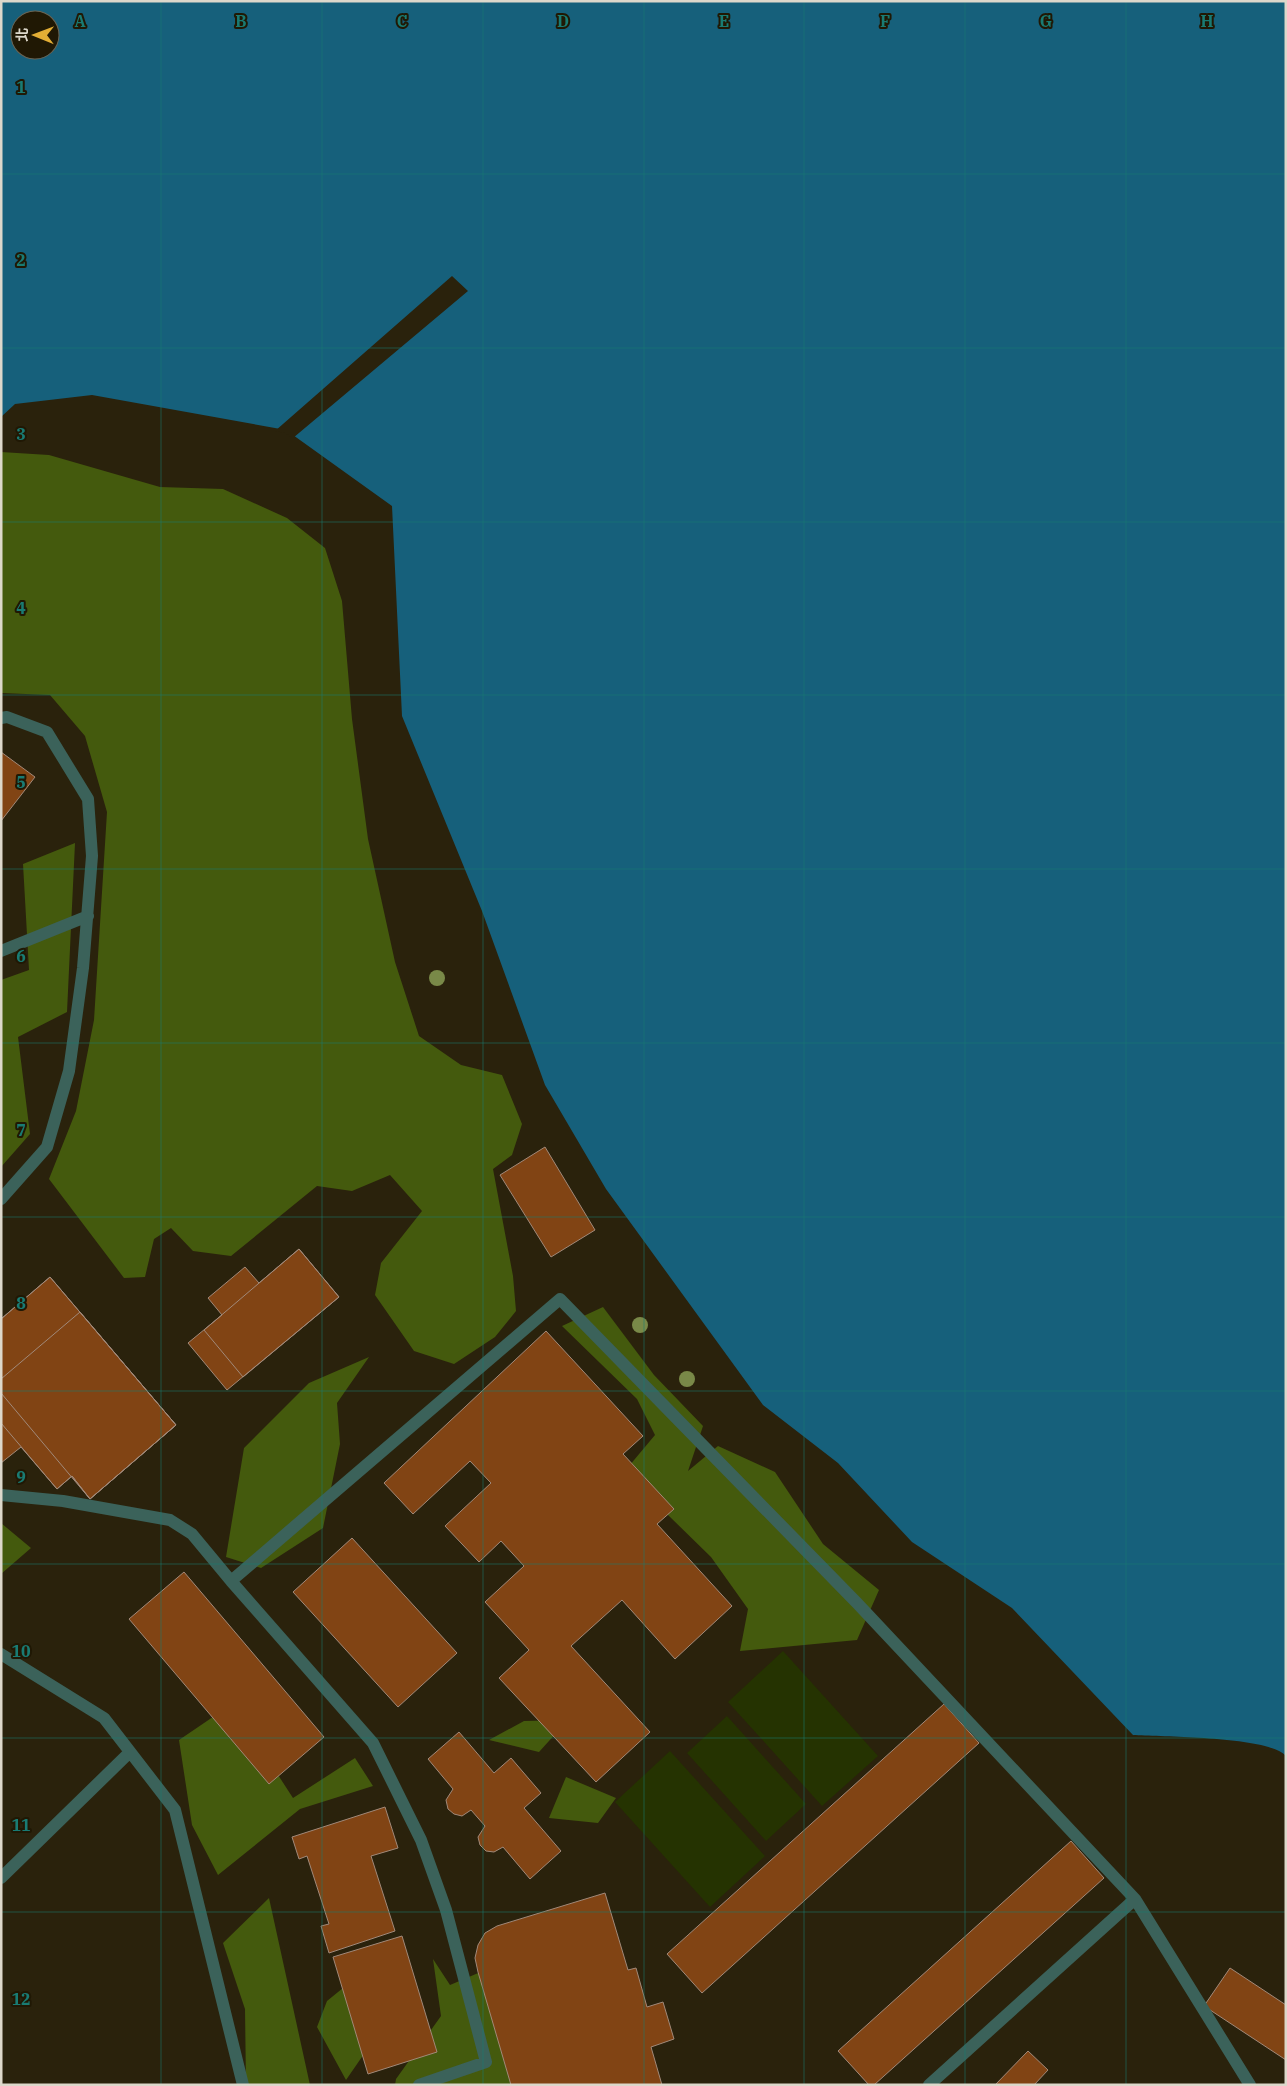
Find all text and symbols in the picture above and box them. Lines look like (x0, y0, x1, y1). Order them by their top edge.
north arrow (10, 10, 60, 60)
text: A (74, 11, 86, 31)
text: B (235, 11, 247, 31)
text: C (397, 11, 407, 31)
text: D (557, 11, 569, 31)
text: E (719, 11, 729, 31)
text: F (880, 11, 890, 31)
text: G (1040, 11, 1052, 31)
text: H (1201, 11, 1214, 31)
text: 北 (13, 28, 31, 42)
text: 1 (16, 77, 26, 97)
text: 2 (16, 250, 26, 270)
text: 3 (16, 424, 26, 444)
text: 4 (16, 598, 26, 618)
text: 5 (16, 772, 26, 792)
text: 6 (16, 946, 26, 966)
text: 7 (16, 1120, 26, 1140)
text: 8 (16, 1293, 26, 1313)
text: 9 (16, 1467, 26, 1487)
text: 10 (11, 1641, 31, 1661)
text: 11 (11, 1815, 31, 1835)
text: 12 (11, 1989, 31, 2009)

